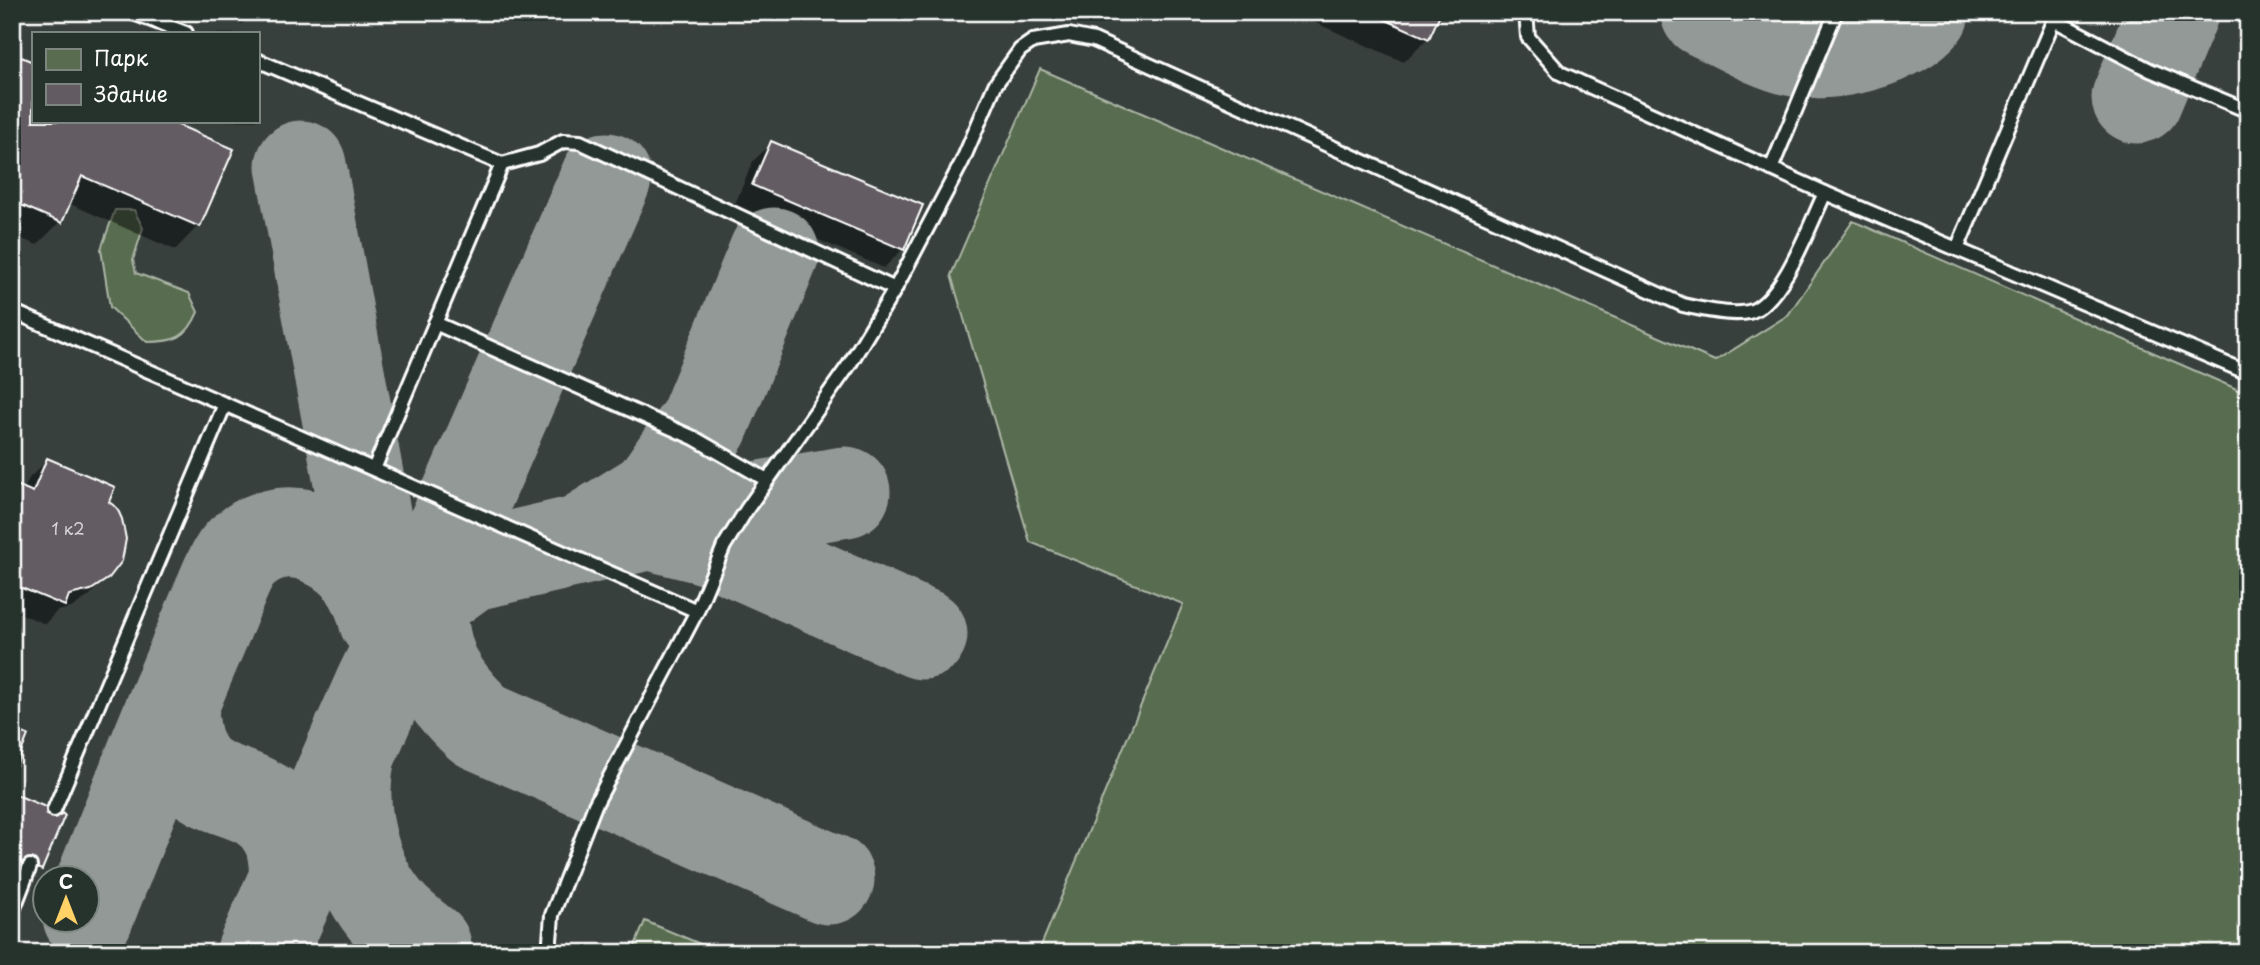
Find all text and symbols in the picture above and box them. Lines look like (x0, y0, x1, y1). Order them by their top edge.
legend (32, 32, 259, 122)
text: Парк (94, 41, 149, 73)
text: Здание (94, 77, 168, 109)
house number: 1 к2 (51, 516, 85, 540)
north arrow (32, 864, 102, 934)
text: С (59, 867, 73, 895)

